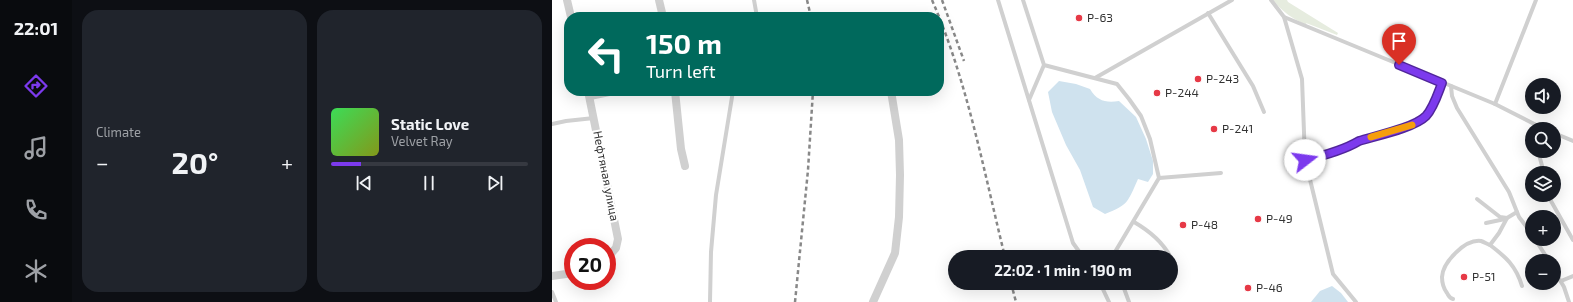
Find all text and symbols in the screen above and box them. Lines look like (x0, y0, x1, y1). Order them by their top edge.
place label: Р-63 (1087, 10, 1113, 24)
marker: Р-63 (1074, 13, 1084, 23)
text: 22:01 (14, 17, 58, 39)
pin (1382, 24, 1416, 65)
text: 150 m (646, 26, 722, 60)
icon: left (580, 28, 632, 80)
icon: arrive (1388, 30, 1410, 52)
text: Turn left (646, 60, 716, 82)
place label: Р-243 (1206, 71, 1239, 85)
icon: directions (22, 72, 50, 100)
marker: Р-243 (1193, 74, 1203, 84)
map controls (1525, 78, 1561, 290)
button: sound (1525, 78, 1561, 114)
place label: Р-244 (1165, 85, 1199, 99)
marker: Р-244 (1152, 88, 1162, 98)
text: Static Love (391, 115, 469, 133)
place label: Р-241 (1222, 121, 1253, 135)
button: search (1525, 122, 1561, 158)
text: Climate (96, 124, 141, 140)
marker: Р-241 (1209, 124, 1219, 134)
street label: Нефтяная улица (590, 129, 623, 222)
text: Velvet Ray (391, 133, 453, 149)
icon: music (22, 134, 50, 162)
position arrow (1284, 139, 1326, 181)
text: 20° (172, 144, 218, 180)
text: − (96, 149, 109, 175)
text: + (281, 149, 293, 175)
button: layers (1525, 166, 1561, 202)
icon: previous (353, 172, 375, 194)
icon: pause (418, 172, 440, 194)
icon: next (484, 172, 506, 194)
icon: phone (22, 196, 50, 224)
button: + (1525, 210, 1561, 246)
place label: Р-49 (1266, 211, 1293, 225)
marker: Р-49 (1253, 214, 1263, 224)
place label: Р-48 (1191, 217, 1218, 231)
marker: Р-48 (1178, 220, 1188, 230)
speed limit sign: 20 (564, 238, 616, 290)
button: − (1525, 254, 1561, 290)
icon: climate (22, 257, 50, 285)
text: 22:02 · 1 min · 190 m (994, 261, 1132, 279)
place label: Р-51 (1472, 269, 1496, 283)
marker: Р-51 (1459, 272, 1469, 282)
place label: Р-46 (1256, 280, 1283, 294)
marker: Р-46 (1243, 283, 1253, 293)

